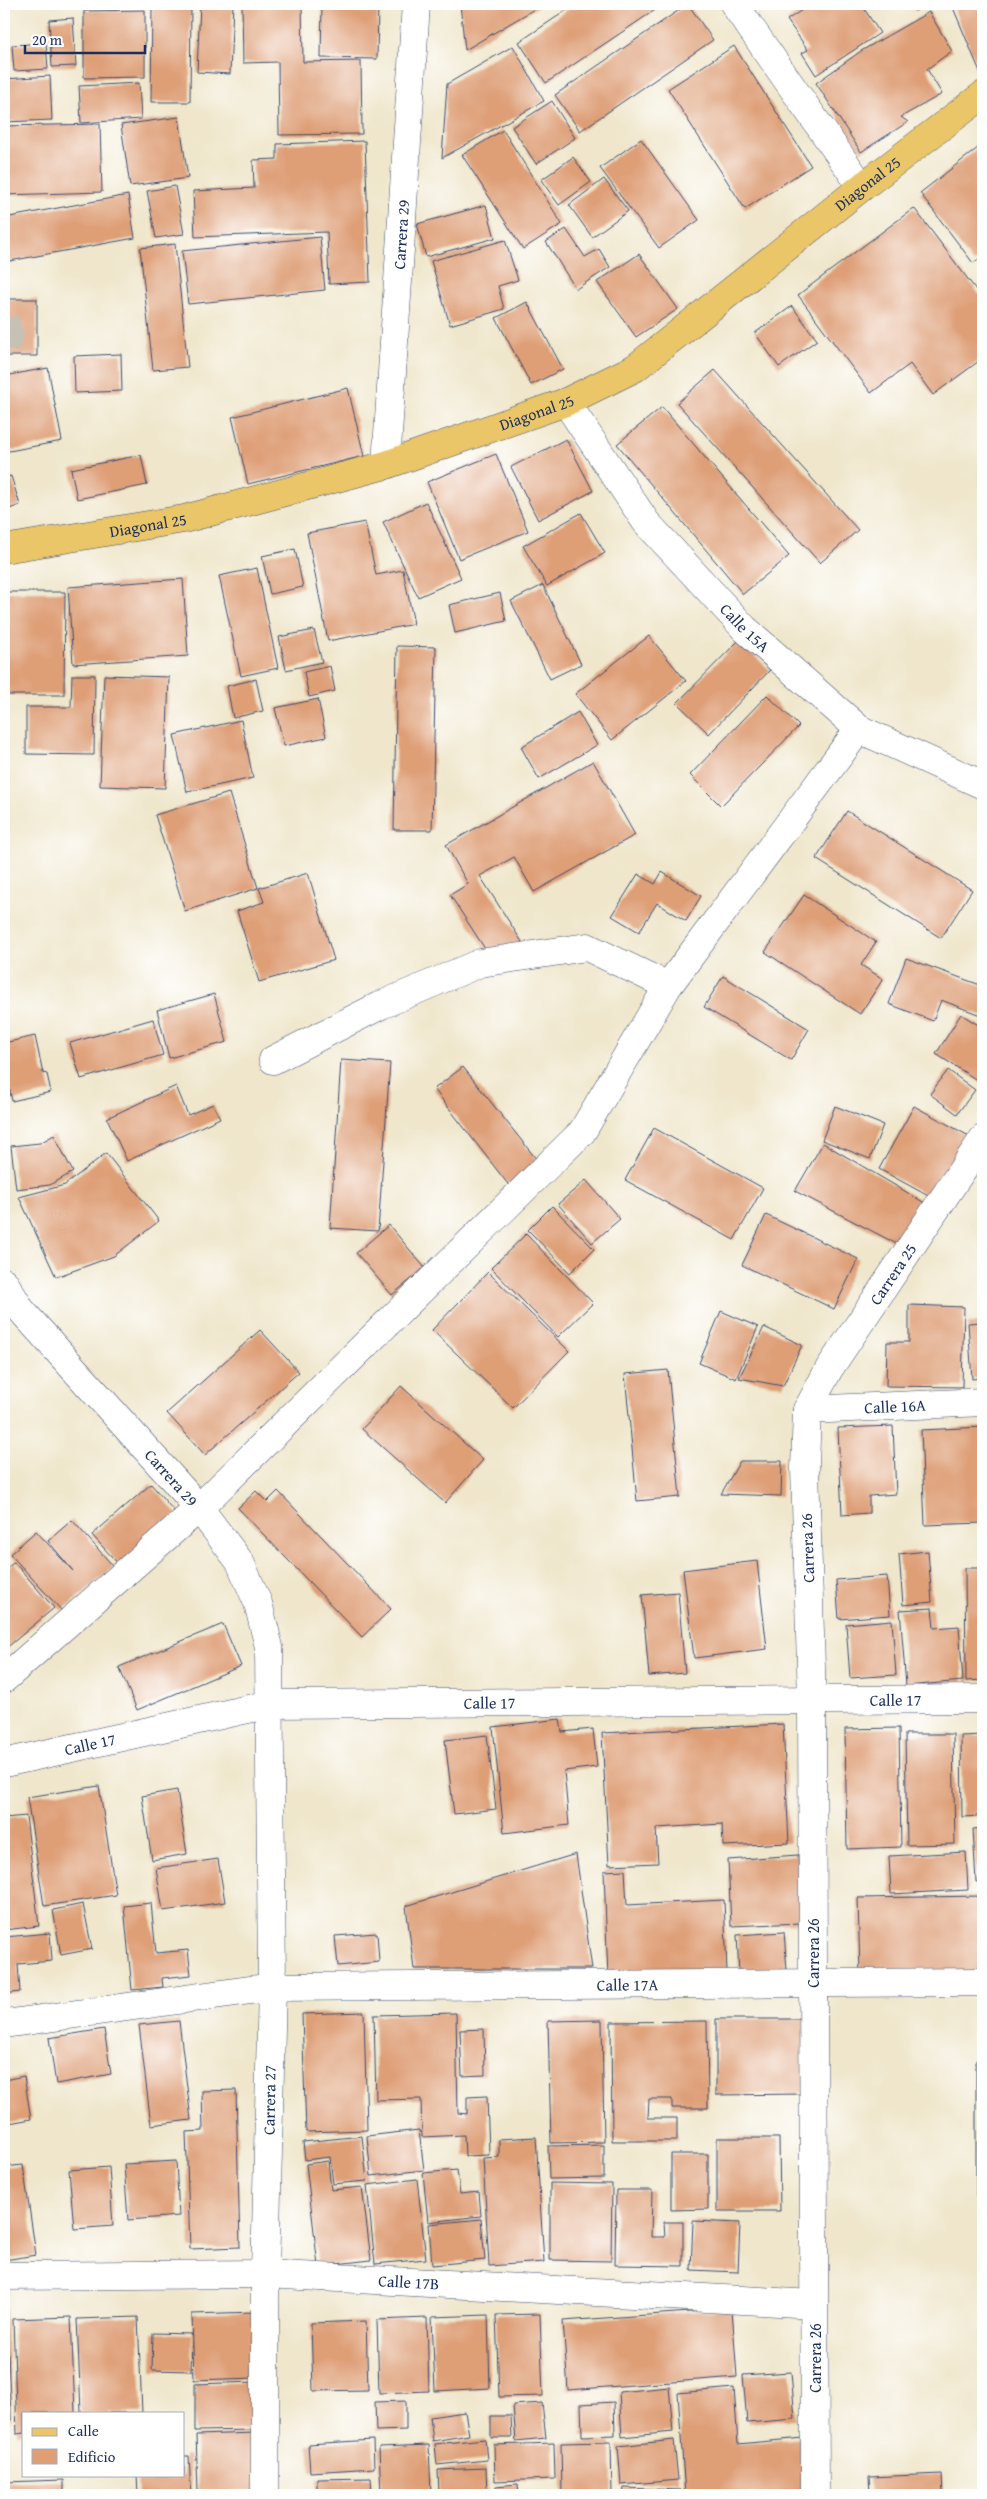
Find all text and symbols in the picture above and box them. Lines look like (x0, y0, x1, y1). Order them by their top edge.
scale bar (25, 22, 145, 54)
text: 20 m (32, 29, 63, 50)
street label: Diagonal 25 (829, 150, 905, 217)
street label: Carrera 29 (387, 199, 415, 270)
street label: Diagonal 25 (496, 388, 578, 437)
street label: Diagonal 25 (108, 507, 188, 543)
street label: Calle 15A (715, 598, 775, 658)
street label: Carrera 25 (863, 1238, 922, 1310)
street label: Calle 16A (864, 1393, 926, 1419)
street label: Carrera 29 (139, 1444, 204, 1512)
street label: Carrera 26 (794, 1512, 820, 1583)
street label: Calle 17 (870, 1687, 922, 1712)
street label: Calle 17 (464, 1690, 516, 1715)
street label: Calle 17 (62, 1727, 118, 1761)
street label: Carrera 26 (801, 1918, 825, 1988)
street label: Calle 17A (597, 1972, 659, 1997)
street label: Carrera 27 (256, 2065, 282, 2135)
street label: Calle 17B (378, 2268, 440, 2295)
street label: Carrera 26 (803, 2323, 827, 2393)
legend (22, 2412, 185, 2476)
text: Calle (68, 2420, 99, 2441)
text: Edificio (68, 2446, 116, 2467)

